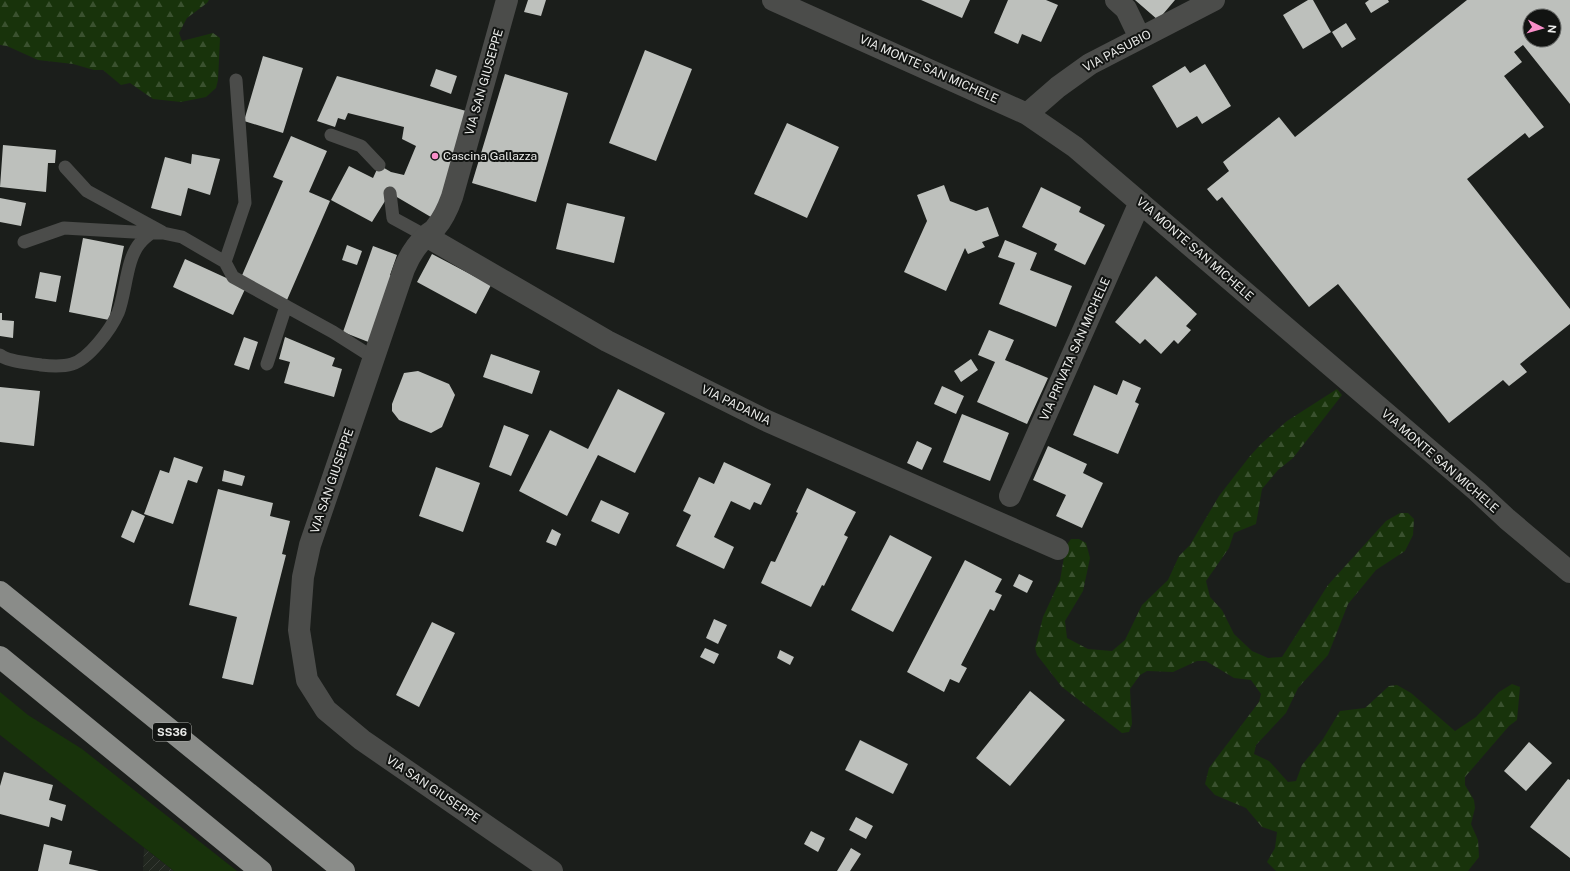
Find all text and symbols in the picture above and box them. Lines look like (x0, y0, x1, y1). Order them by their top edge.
north arrow (1522, 8, 1562, 48)
text: N (1546, 24, 1558, 34)
street label: VIA SAN GIUSEPPE (462, 27, 506, 137)
street label: VIA PASUBIO (1081, 27, 1154, 75)
street label: VIA MONTE SAN MICHELE (857, 32, 1001, 106)
place label: Cascina Gallazza (443, 149, 537, 163)
marker: Cascina Gallazza (430, 151, 440, 161)
street label: VIA MONTE SAN MICHELE (1134, 194, 1256, 304)
street label: VIA PRIVATA SAN MICHELE (1037, 275, 1113, 423)
street label: VIA PADANIA (699, 382, 774, 428)
street label: VIA MONTE SAN MICHELE (1379, 406, 1501, 516)
street label: VIA SAN GIUSEPPE (307, 427, 357, 535)
road number: SS36 (153, 723, 191, 741)
street label: VIA SAN GIUSEPPE (383, 752, 483, 826)

